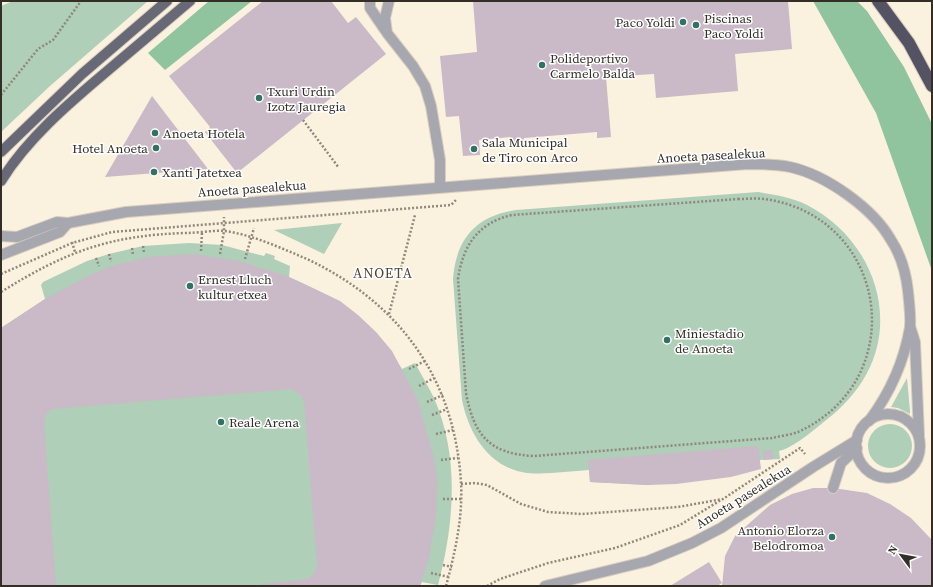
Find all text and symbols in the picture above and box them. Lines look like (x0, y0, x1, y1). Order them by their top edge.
place label: Piscinas Paco Yoldi (704, 10, 764, 42)
place label: Paco Yoldi (615, 14, 675, 31)
marker: Paco Yoldi (678, 17, 688, 27)
marker: Piscinas Paco Yoldi (691, 20, 701, 30)
place label: Polideportivo Carmelo Balda (550, 50, 635, 82)
marker: Polideportivo Carmelo Balda (537, 60, 547, 70)
place label: Txuri Urdin Izotz Jauregia (267, 83, 346, 115)
marker: Txuri Urdin Izotz Jauregia (254, 93, 264, 103)
place label: Anoeta Hotela (163, 125, 246, 142)
marker: Anoeta Hotela (150, 128, 160, 138)
place label: Sala Municipal de Tiro con Arco (482, 134, 578, 166)
place label: Hotel Anoeta (72, 140, 148, 157)
marker: Hotel Anoeta (151, 143, 161, 153)
marker: Sala Municipal de Tiro con Arco (469, 144, 479, 154)
street label: Anoeta pasealekua (656, 144, 766, 167)
place label: Xanti Jatetxea (162, 164, 242, 181)
marker: Xanti Jatetxea (149, 167, 159, 177)
street label: Anoeta pasealekua (197, 176, 307, 201)
district label: ANOETA (353, 263, 413, 283)
place label: Ernest Lluch kultur etxea (198, 271, 272, 303)
marker: Ernest Lluch kultur etxea (185, 281, 195, 291)
place label: Miniestadio de Anoeta (675, 325, 744, 357)
marker: Miniestadio de Anoeta (662, 335, 672, 345)
place label: Reale Arena (229, 414, 299, 431)
marker: Reale Arena (216, 417, 226, 427)
street label: Anoeta pasealekua (693, 460, 794, 532)
place label: Antonio Elorza Belodromoa (737, 522, 824, 554)
marker: Antonio Elorza Belodromoa (827, 532, 837, 542)
north arrow (881, 535, 921, 575)
text: N (884, 543, 901, 557)

